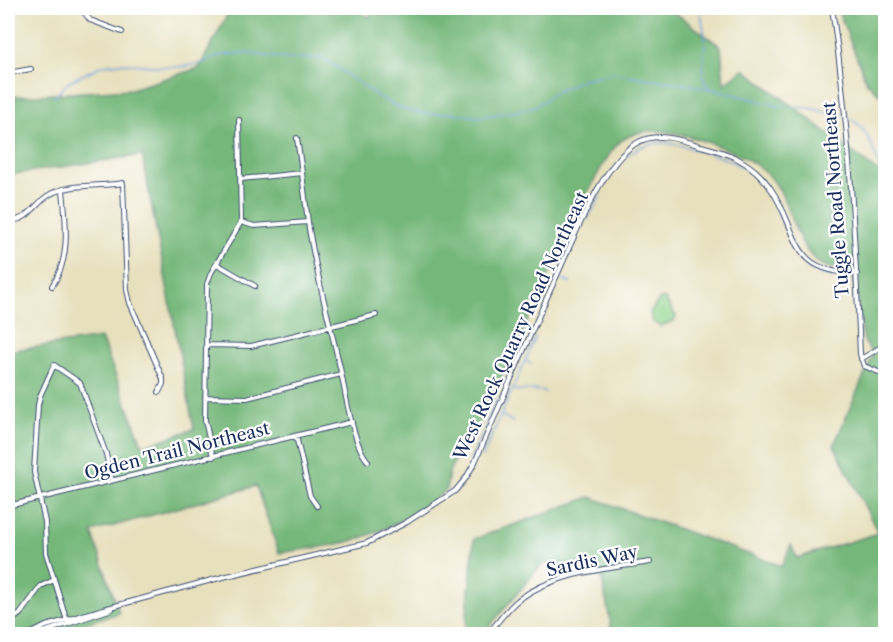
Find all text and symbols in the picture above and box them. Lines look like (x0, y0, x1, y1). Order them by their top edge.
street label: Tuggle Road Northeast (818, 100, 854, 299)
street label: West Rock Quarry Road Northeast (448, 188, 593, 465)
street label: Ogden Trail Northeast (82, 417, 273, 485)
street label: Sardis Way (544, 540, 641, 581)

